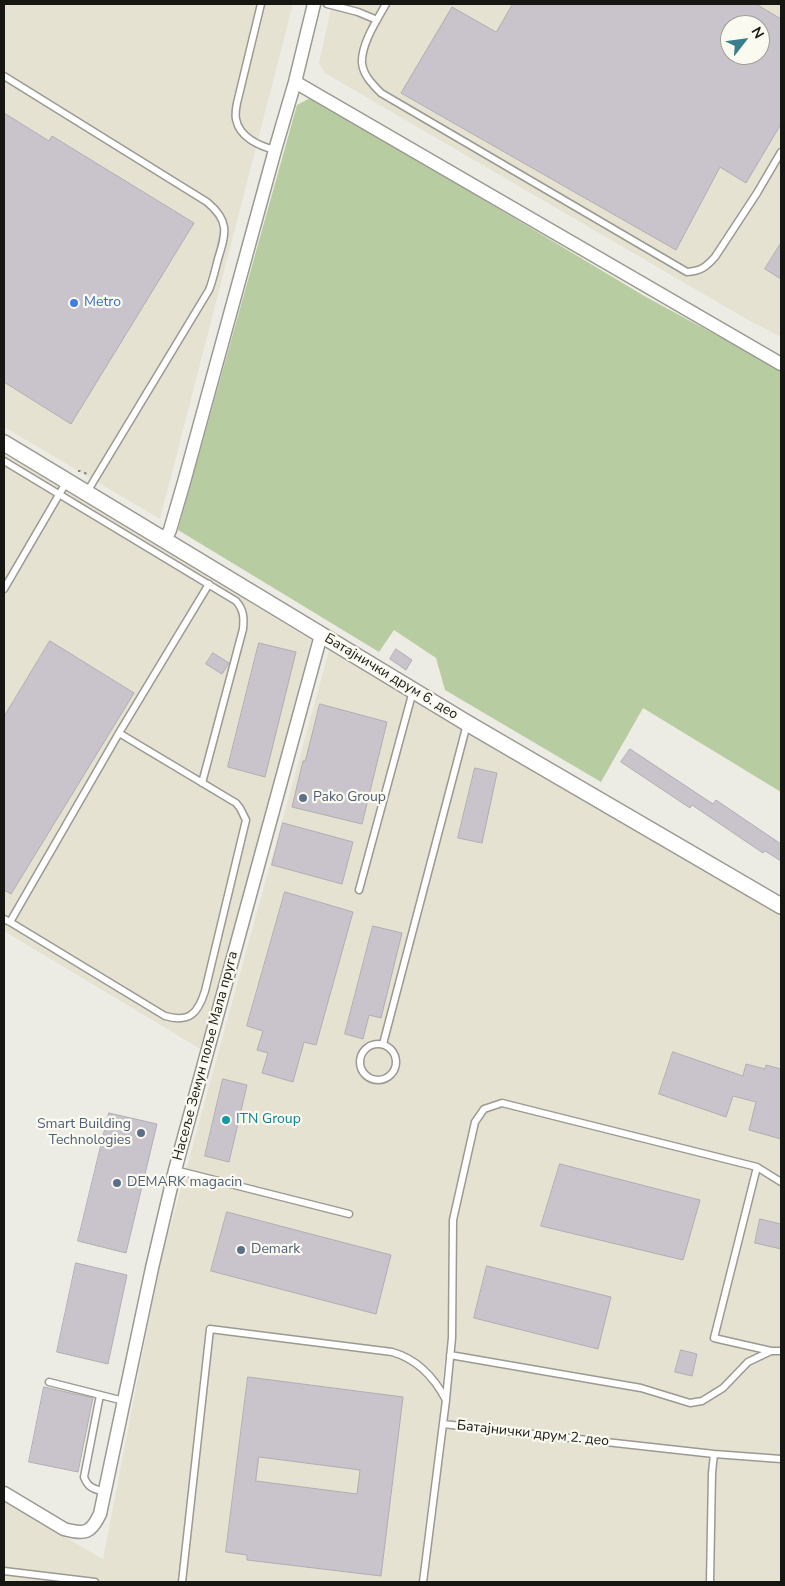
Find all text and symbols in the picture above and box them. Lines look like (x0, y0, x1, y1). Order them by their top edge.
north arrow (720, 15, 770, 65)
text: N (747, 23, 768, 42)
place label: Metro (84, 295, 121, 311)
marker: Metro (68, 297, 80, 309)
street label: Батајнички друм 6. део (321, 630, 461, 724)
place label: Pako Group (313, 790, 386, 806)
marker: Pako Group (297, 792, 309, 804)
street label: Насеље Земун поље Мала пруга (170, 949, 242, 1163)
place label: ITN Group (236, 1112, 301, 1128)
marker: ITN Group (220, 1114, 232, 1126)
place label: Smart Building Technologies (37, 1117, 131, 1150)
marker: Smart Building Technologies (135, 1127, 147, 1139)
place label: DEMARK magacin (127, 1175, 242, 1191)
marker: DEMARK magacin (111, 1177, 123, 1189)
place label: Demark (251, 1242, 300, 1258)
marker: Demark (235, 1244, 247, 1256)
street label: Батајнички друм 2. део (456, 1418, 610, 1450)

